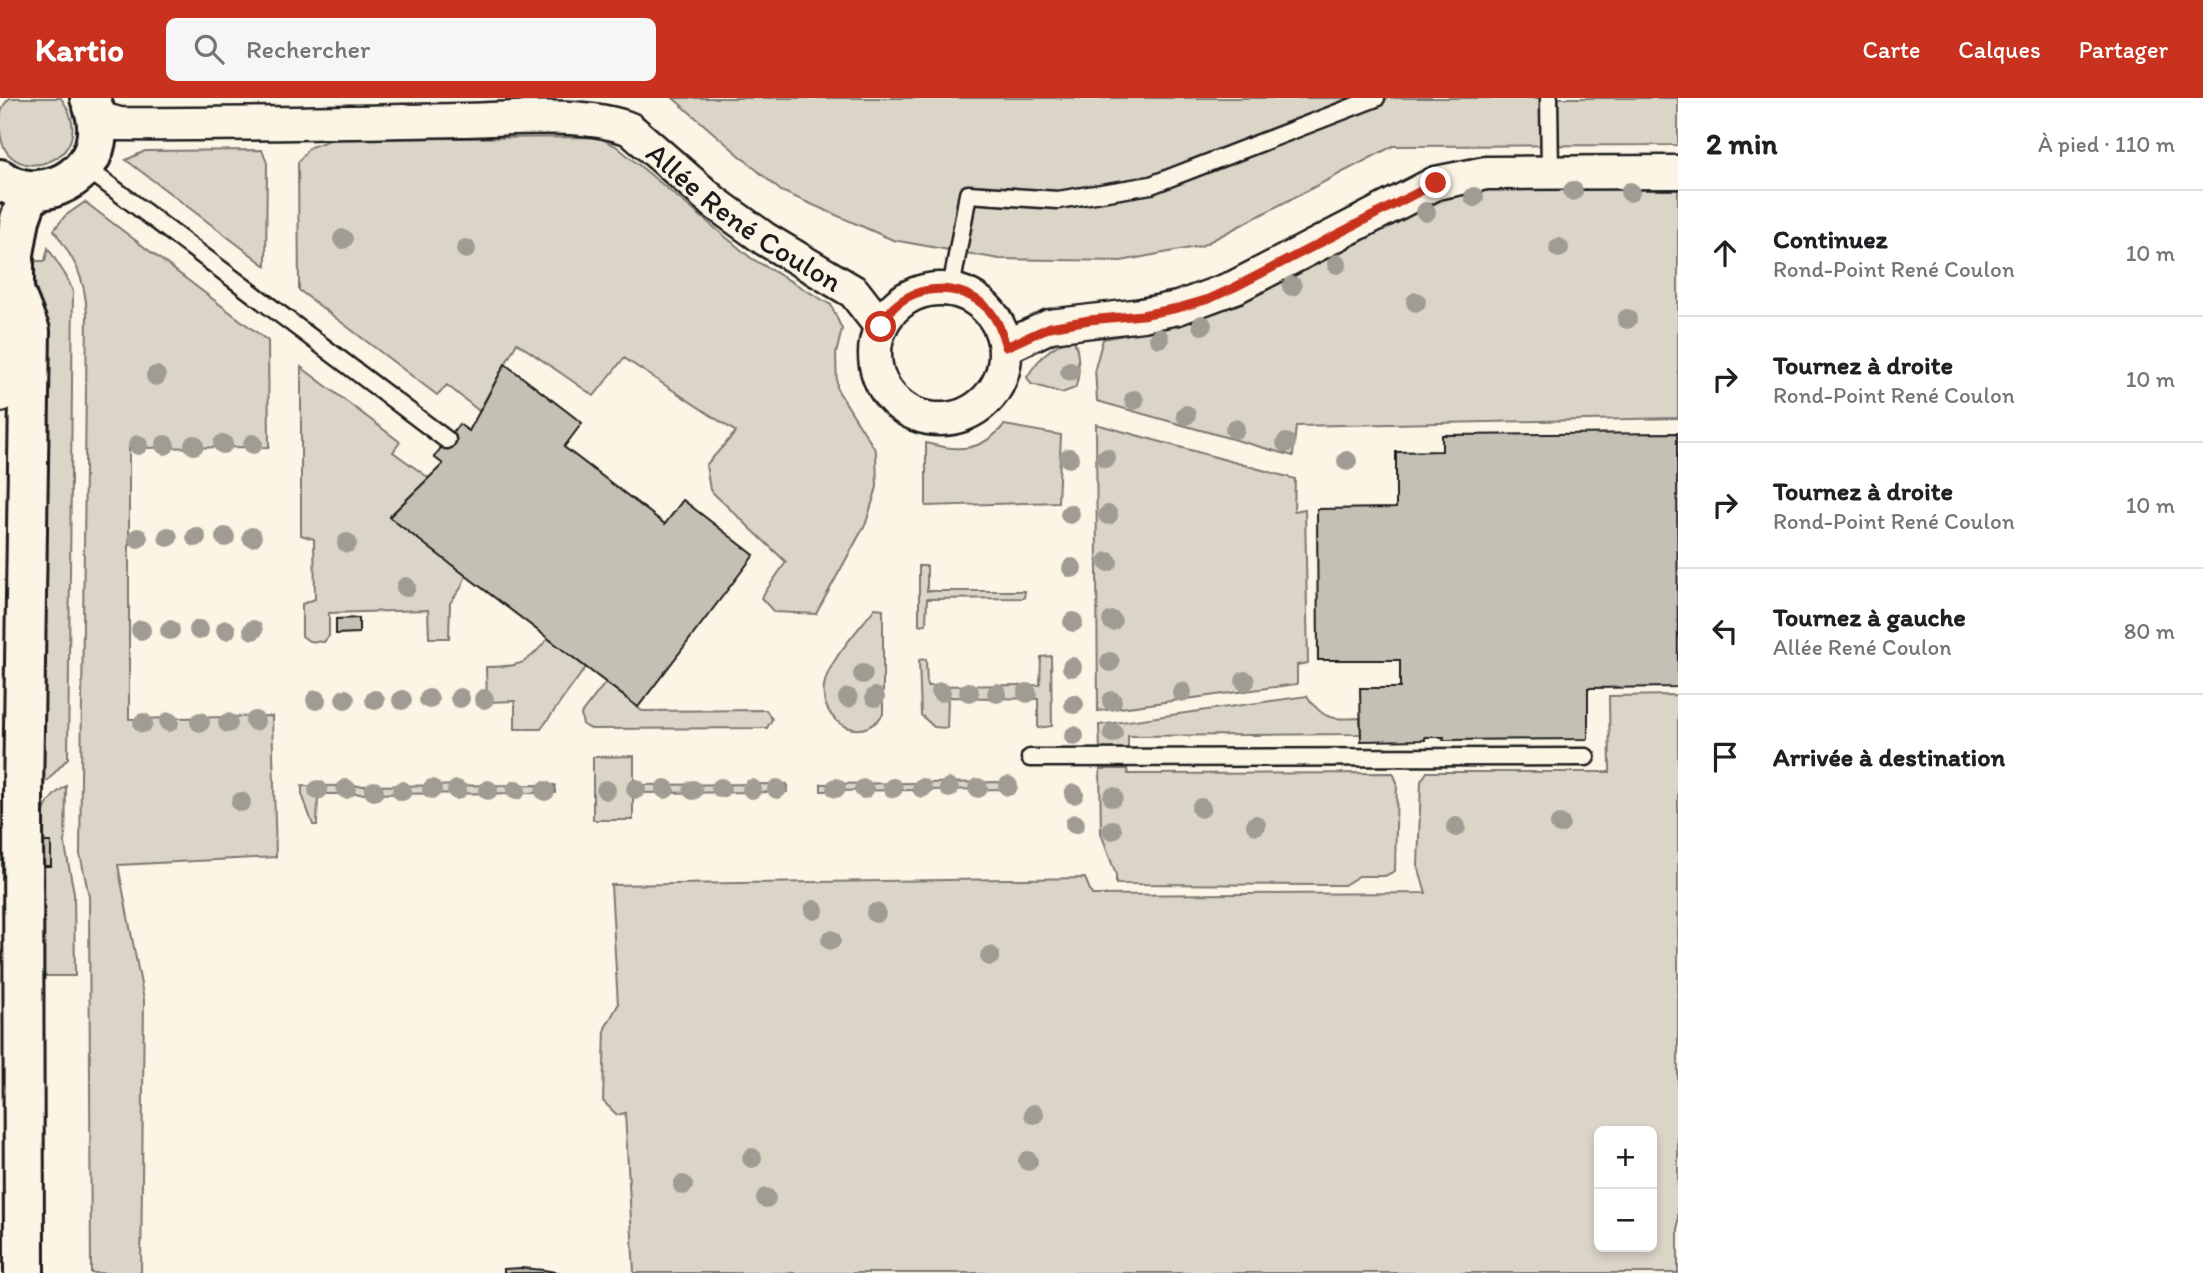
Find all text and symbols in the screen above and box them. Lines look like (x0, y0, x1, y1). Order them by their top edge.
search box (166, 18, 656, 81)
text: Kartio (35, 30, 124, 69)
icon: search (190, 30, 228, 68)
text: Rechercher (246, 33, 370, 65)
text: Carte (1863, 35, 1920, 64)
text: Calques (1958, 35, 2041, 64)
text: Partager (2079, 35, 2168, 64)
text: 2 min (1706, 125, 1777, 162)
text: À pied · 110 m (2038, 130, 2175, 158)
street label: Allée René Coulon (639, 134, 849, 299)
route end (1420, 167, 1451, 198)
text: Continuez (1773, 223, 1888, 255)
icon: ahead (1706, 234, 1744, 272)
text: 10 m (2126, 239, 2175, 267)
text: Rond-Point René Coulon (1773, 255, 2015, 283)
route start (865, 311, 896, 342)
text: Tournez à droite (1773, 349, 1953, 381)
icon: right (1706, 360, 1744, 398)
text: 10 m (2126, 365, 2175, 393)
text: Rond-Point René Coulon (1773, 381, 2015, 409)
text: Tournez à droite (1773, 475, 1953, 507)
icon: right (1706, 486, 1744, 524)
text: 10 m (2126, 491, 2175, 519)
text: Rond-Point René Coulon (1773, 507, 2015, 535)
text: Tournez à gauche (1773, 601, 1966, 633)
icon: left (1706, 612, 1744, 650)
text: 80 m (2124, 617, 2175, 645)
text: Allée René Coulon (1773, 633, 1952, 661)
icon: arrive (1706, 738, 1744, 776)
text: Arrivée à destination (1773, 741, 2005, 773)
map controls (1594, 1126, 1657, 1252)
button: + (1594, 1126, 1657, 1189)
button: − (1594, 1189, 1657, 1252)

